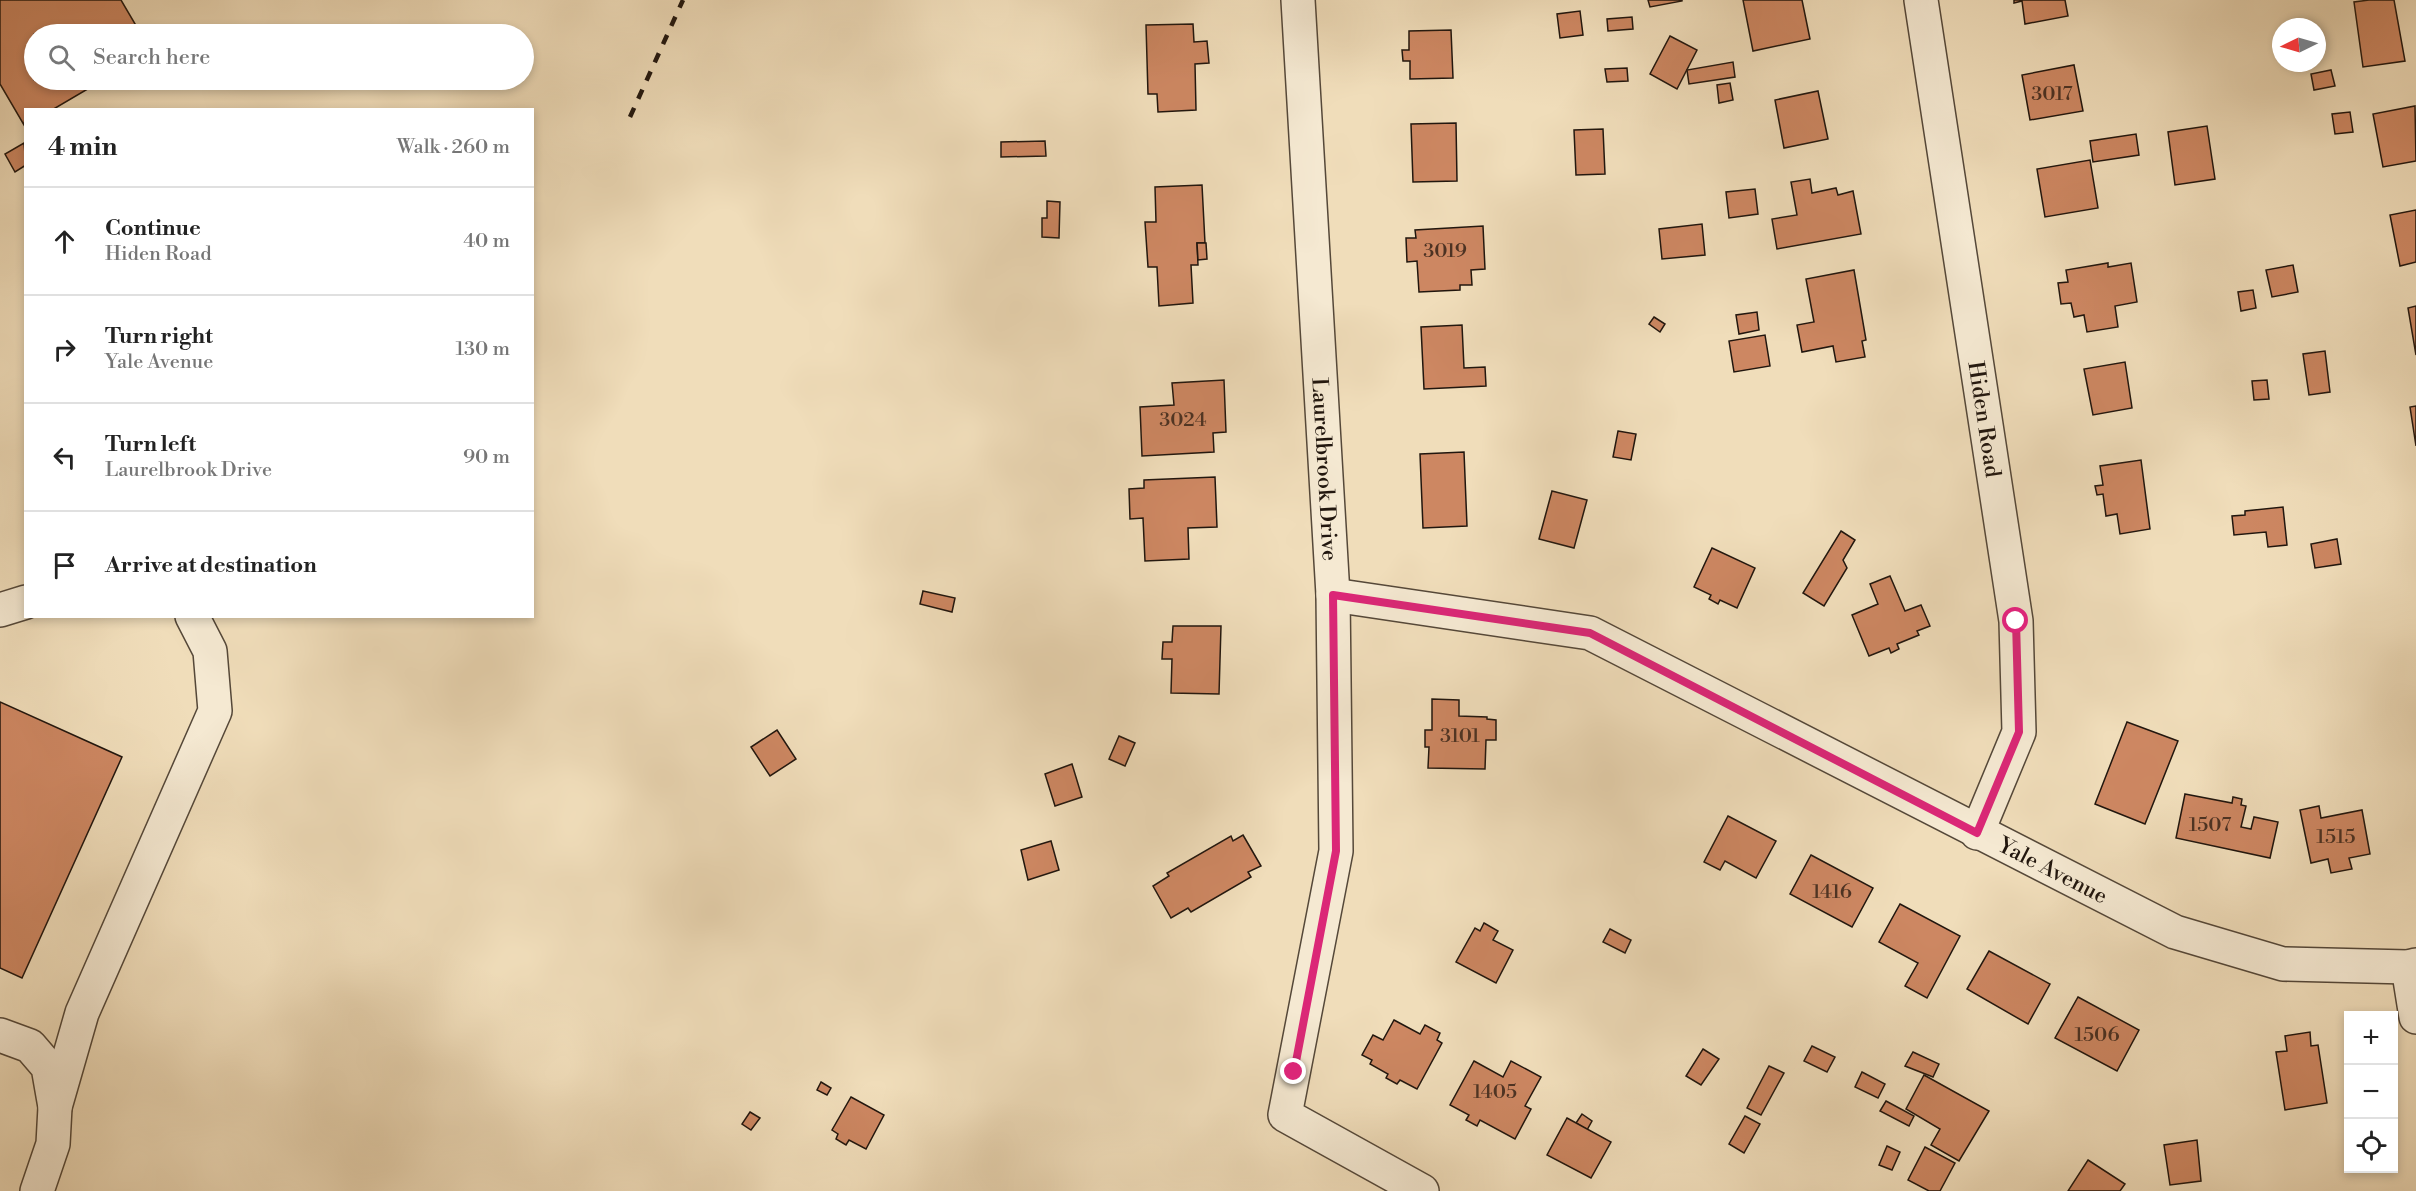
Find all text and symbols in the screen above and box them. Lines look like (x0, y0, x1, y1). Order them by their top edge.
north arrow (2272, 18, 2326, 72)
search box (24, 24, 534, 90)
icon: search (45, 41, 78, 74)
text: Search here (93, 44, 210, 71)
house number: 3017 (2031, 82, 2073, 107)
text: 4 min (48, 131, 118, 163)
text: Walk · 260 m (397, 135, 510, 160)
text: Continue (105, 215, 201, 242)
icon: ahead (48, 225, 81, 258)
text: 40 m (463, 229, 510, 254)
house number: 3019 (1423, 239, 1467, 264)
text: Hiden Road (105, 242, 212, 267)
text: Turn right (105, 323, 213, 350)
icon: right (48, 333, 81, 366)
text: 130 m (455, 337, 510, 362)
text: Yale Avenue (105, 350, 213, 375)
street label: Hiden Road (1961, 359, 2006, 480)
street label: Laurelbrook Drive (1305, 377, 1343, 562)
house number: 3024 (1159, 408, 1207, 433)
text: Turn left (105, 431, 196, 458)
icon: left (48, 441, 81, 474)
text: 90 m (463, 445, 510, 470)
text: Laurelbrook Drive (105, 458, 272, 483)
icon: arrive (48, 549, 81, 582)
text: Arrive at destination (105, 552, 317, 579)
route start (2002, 607, 2028, 633)
house number: 3101 (1440, 724, 1480, 749)
house number: 1507 (2189, 813, 2231, 838)
house number: 1515 (2316, 825, 2356, 850)
street label: Yale Avenue (1992, 831, 2112, 910)
house number: 1416 (1812, 880, 1852, 905)
map controls (2344, 1011, 2398, 1173)
button: + (2344, 1011, 2398, 1065)
house number: 1506 (2074, 1023, 2120, 1048)
route end (1280, 1058, 1306, 1084)
button: − (2344, 1065, 2398, 1119)
house number: 1405 (1473, 1080, 1517, 1105)
button: locate (2344, 1119, 2398, 1173)

